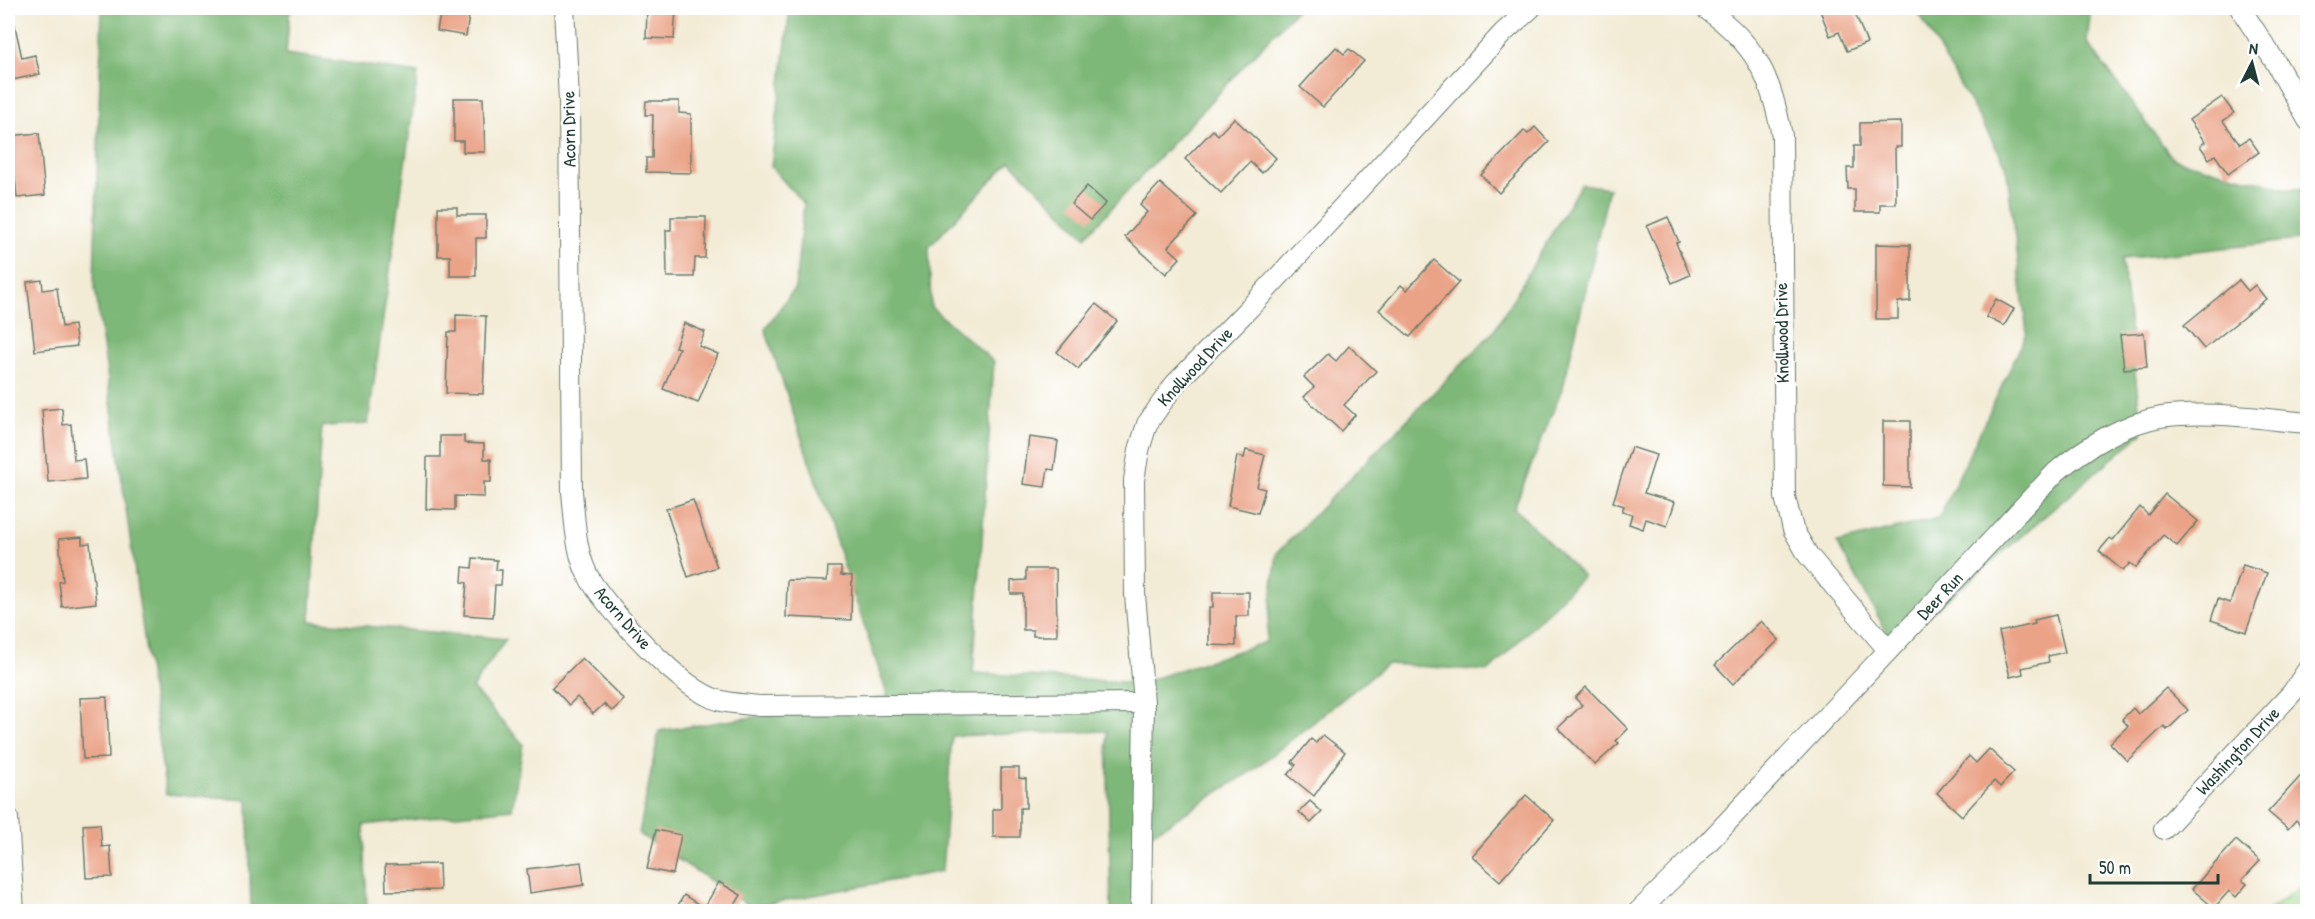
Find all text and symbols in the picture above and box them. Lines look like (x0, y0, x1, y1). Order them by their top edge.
north arrow (2222, 33, 2282, 93)
text: N (2248, 37, 2259, 60)
street label: Acorn Drive (555, 91, 582, 167)
street label: Knollwood Drive (1768, 283, 1795, 383)
street label: Knollwood Drive (1151, 321, 1238, 412)
street label: Deer Run (1911, 566, 1968, 625)
street label: Acorn Drive (589, 581, 658, 655)
street label: Washington Drive (2190, 701, 2285, 800)
scale bar (2090, 847, 2218, 885)
text: 50 m (2099, 855, 2131, 880)

